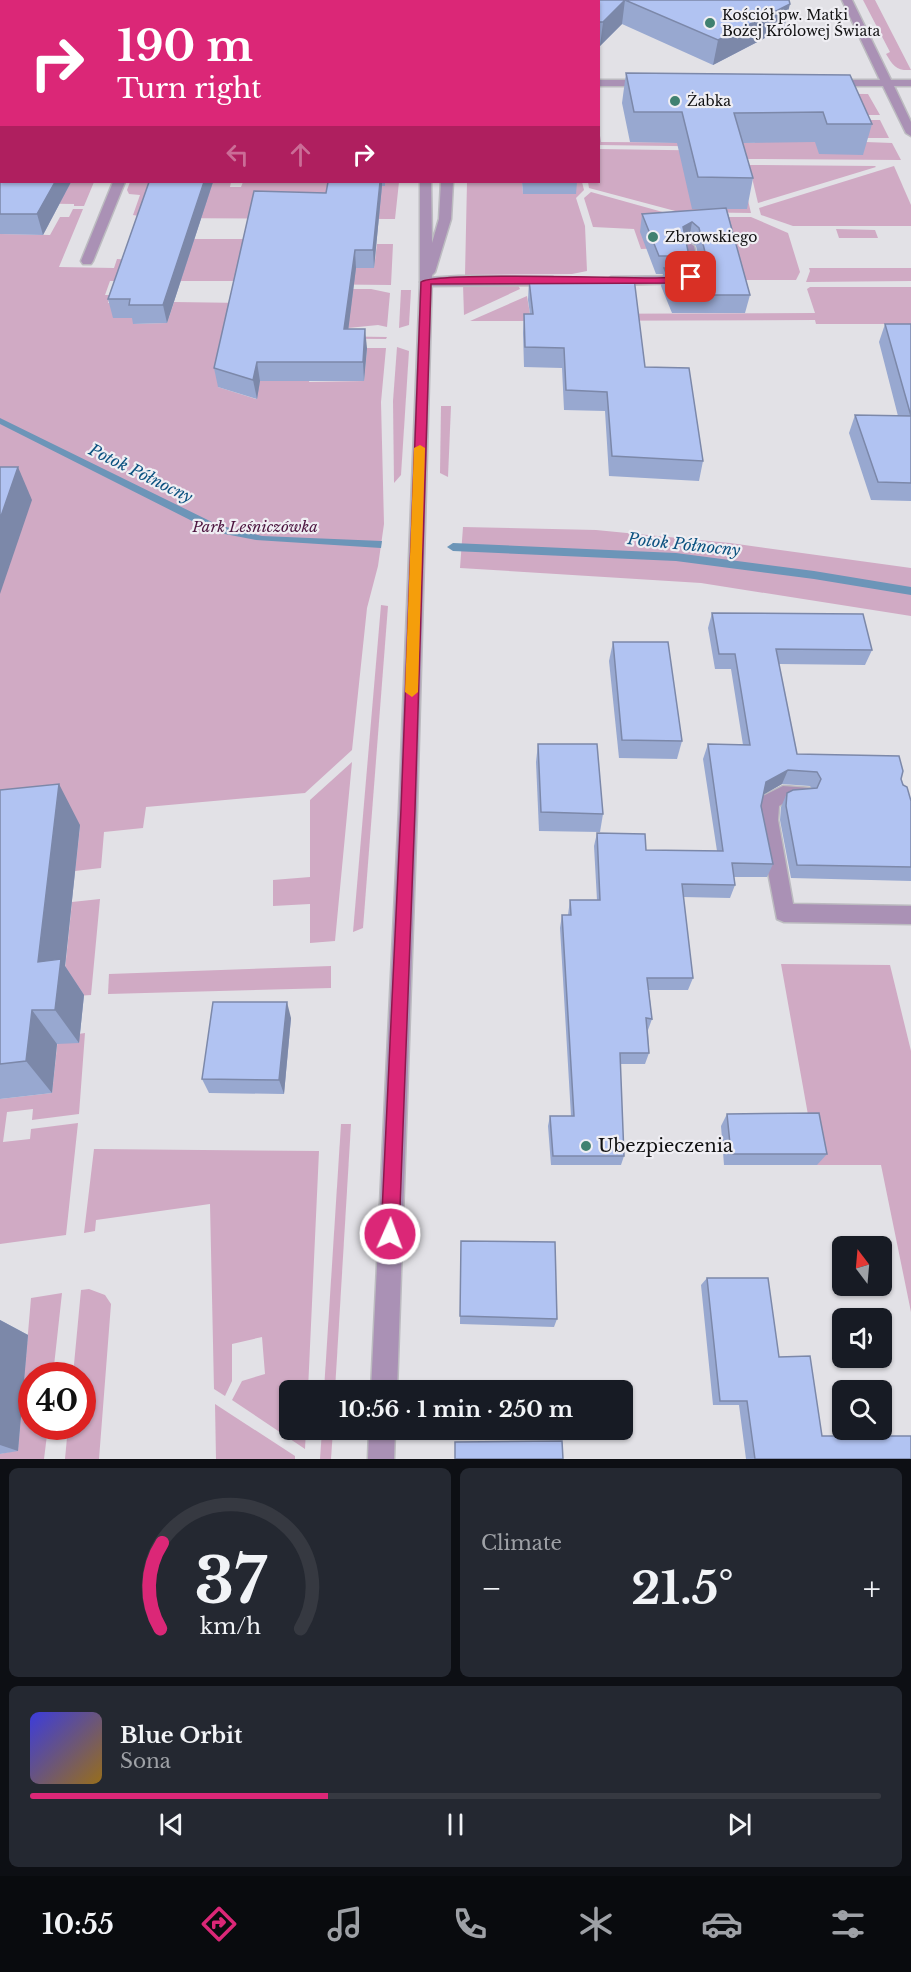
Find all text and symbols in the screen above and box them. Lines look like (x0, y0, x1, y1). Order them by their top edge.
place label: Kościół pw. Matki Bożej Królowej Świata (722, 6, 880, 40)
marker: Kościół pw. Matki Bożej Królowej Świata (703, 16, 717, 30)
text: 190 m (117, 20, 253, 72)
icon: right (18, 24, 96, 102)
text: Turn right (117, 72, 261, 105)
place label: Żabka (687, 92, 731, 110)
marker: Żabka (668, 94, 682, 108)
icon: left (221, 138, 254, 171)
icon: ahead (284, 138, 317, 171)
icon: right (347, 138, 380, 171)
place label: Zbrowskiego (665, 228, 757, 246)
marker: Zbrowskiego (646, 230, 660, 244)
pin (665, 251, 716, 302)
icon: arrive (674, 260, 707, 293)
water label: Potok Północny (85, 439, 197, 507)
park label: Park Leśniczówka (191, 517, 318, 536)
water label: Potok Północny (626, 528, 742, 560)
place label: Ubezpieczenia (598, 1135, 733, 1157)
marker: Ubezpieczenia (579, 1139, 593, 1153)
position arrow (358, 1202, 422, 1266)
north arrow (832, 1236, 892, 1296)
map controls (832, 1236, 892, 1440)
button: sound (832, 1308, 892, 1368)
speed limit sign: 40 (18, 1362, 96, 1440)
button: search (832, 1380, 892, 1440)
text: 10:56 · 1 min · 250 m (339, 1396, 573, 1423)
text: Climate (481, 1531, 562, 1555)
text: 37 (194, 1542, 267, 1620)
text: 21.5° (631, 1560, 734, 1616)
text: − (481, 1568, 502, 1609)
text: + (863, 1568, 881, 1609)
text: km/h (200, 1614, 261, 1641)
text: Blue Orbit (120, 1722, 242, 1749)
text: Sona (120, 1749, 171, 1773)
icon: previous (155, 1808, 188, 1841)
icon: pause (439, 1808, 472, 1841)
icon: next (723, 1808, 756, 1841)
icon: directions (198, 1903, 240, 1945)
icon: music (324, 1903, 366, 1945)
icon: phone (449, 1903, 491, 1945)
icon: climate (575, 1903, 617, 1945)
icon: car (701, 1903, 743, 1945)
icon: filters (827, 1903, 869, 1945)
text: 10:55 (42, 1908, 114, 1941)

